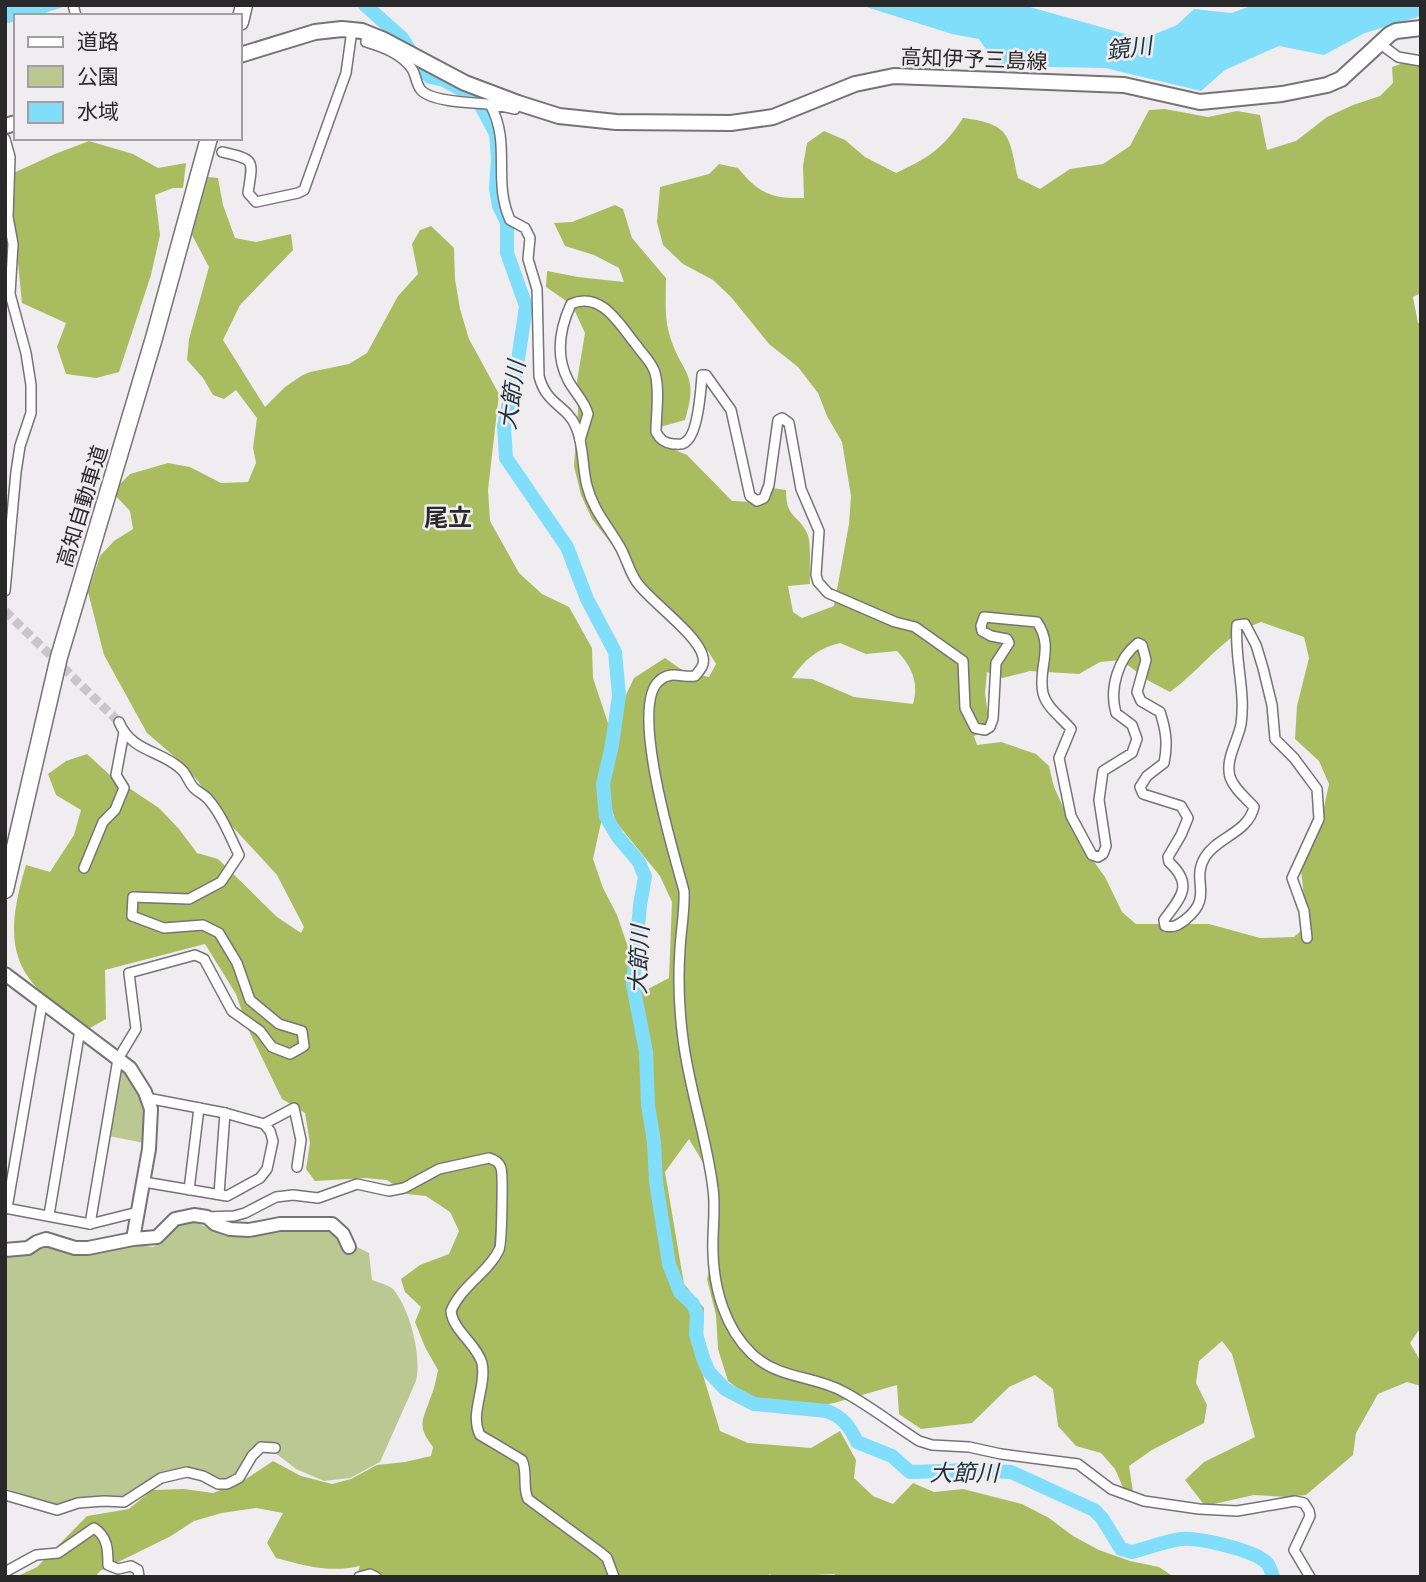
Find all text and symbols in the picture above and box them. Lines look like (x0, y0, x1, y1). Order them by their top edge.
legend (14, 14, 242, 140)
text: 道路 (77, 28, 119, 53)
water label: 鏡川 (1104, 30, 1157, 64)
street label: 高知伊予三島線 (900, 43, 1048, 73)
text: 公園 (77, 63, 119, 88)
text: 水域 (77, 98, 119, 123)
water label: 大節川 (492, 356, 530, 431)
street label: 高知自動車道 (51, 442, 111, 570)
district label: 尾立 (424, 502, 472, 531)
water label: 大節川 (623, 922, 653, 995)
water label: 大節川 (930, 1458, 1002, 1486)

